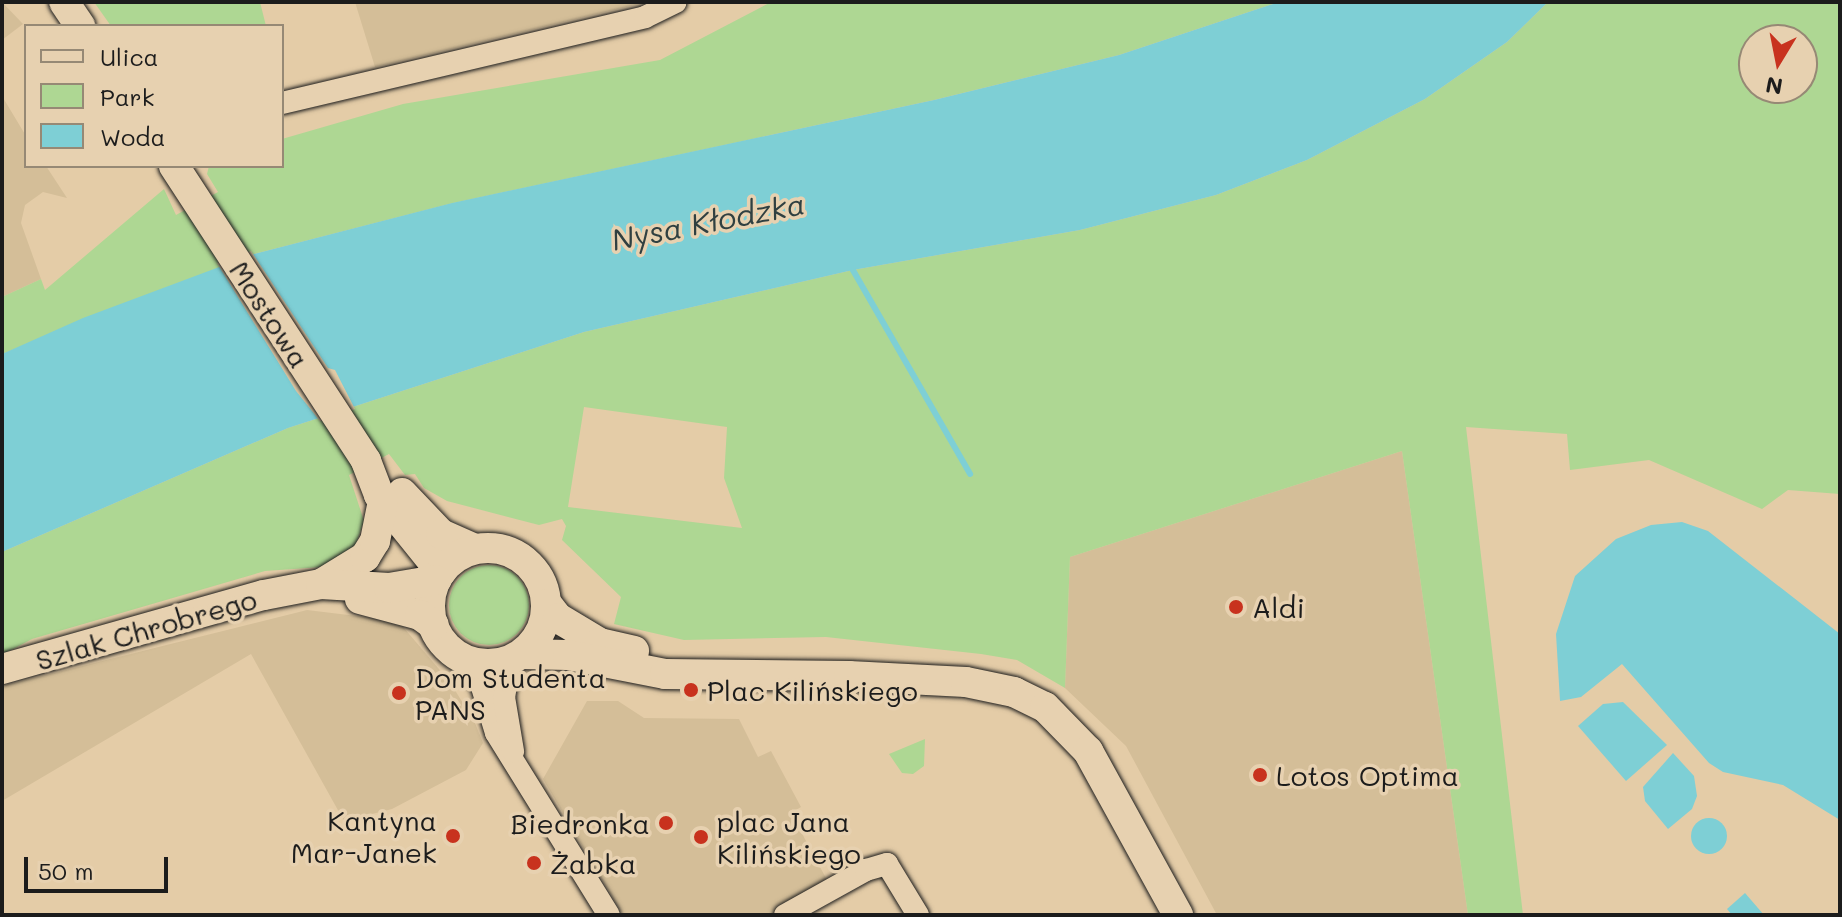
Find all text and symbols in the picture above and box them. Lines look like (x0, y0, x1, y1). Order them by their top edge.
legend (24, 24, 284, 168)
north arrow (1738, 24, 1818, 104)
text: Ulica (100, 41, 158, 72)
text: N (1763, 70, 1785, 102)
text: Park (100, 81, 154, 112)
text: Woda (100, 121, 165, 152)
water label: Nysa Kłodzka (608, 185, 808, 257)
street label: Mostowa (223, 254, 317, 374)
street label: Szlak Chrobrego (32, 581, 260, 677)
place label: Aldi (1252, 590, 1305, 624)
marker: Aldi (1227, 598, 1245, 616)
place label: Dom Studenta PANS (415, 660, 606, 726)
place label: Plac Kilińskiego (707, 673, 918, 707)
marker: Plac Kilińskiego (682, 681, 700, 699)
marker: Dom Studenta PANS (390, 684, 408, 702)
place label: Lotos Optima (1276, 758, 1459, 792)
marker: Lotos Optima (1251, 766, 1269, 784)
place label: Kantyna Mar-Janek (291, 803, 437, 869)
place label: plac Jana Kilińskiego (717, 804, 861, 870)
place label: Biedronka (510, 806, 650, 840)
marker: Biedronka (657, 814, 675, 832)
marker: Kantyna Mar-Janek (444, 827, 462, 845)
marker: plac Jana Kilińskiego (692, 828, 710, 846)
scale bar (28, 841, 172, 891)
place label: Żabka (550, 846, 636, 880)
marker: Żabka (525, 854, 543, 872)
text: 50 m (38, 855, 94, 886)

